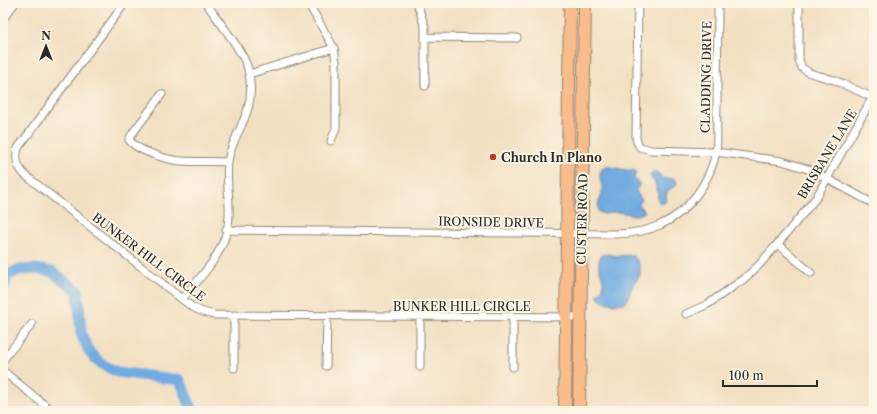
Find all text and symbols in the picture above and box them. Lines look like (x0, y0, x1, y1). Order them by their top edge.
street label: CLADDING DRIVE (698, 21, 714, 133)
north arrow (26, 26, 66, 66)
text: N (41, 29, 51, 43)
street label: BRISBANE LANE (794, 106, 860, 202)
place label: Church In Plano (501, 150, 602, 165)
marker: Church In Plano (488, 152, 498, 162)
street label: CUSTER ROAD (574, 173, 590, 265)
street label: BUNKER HILL CIRCLE (89, 210, 209, 304)
street label: IRONSIDE DRIVE (438, 214, 544, 230)
street label: BUNKER HILL CIRCLE (393, 299, 531, 314)
scale bar (723, 362, 817, 388)
text: 100 m (729, 368, 764, 383)

